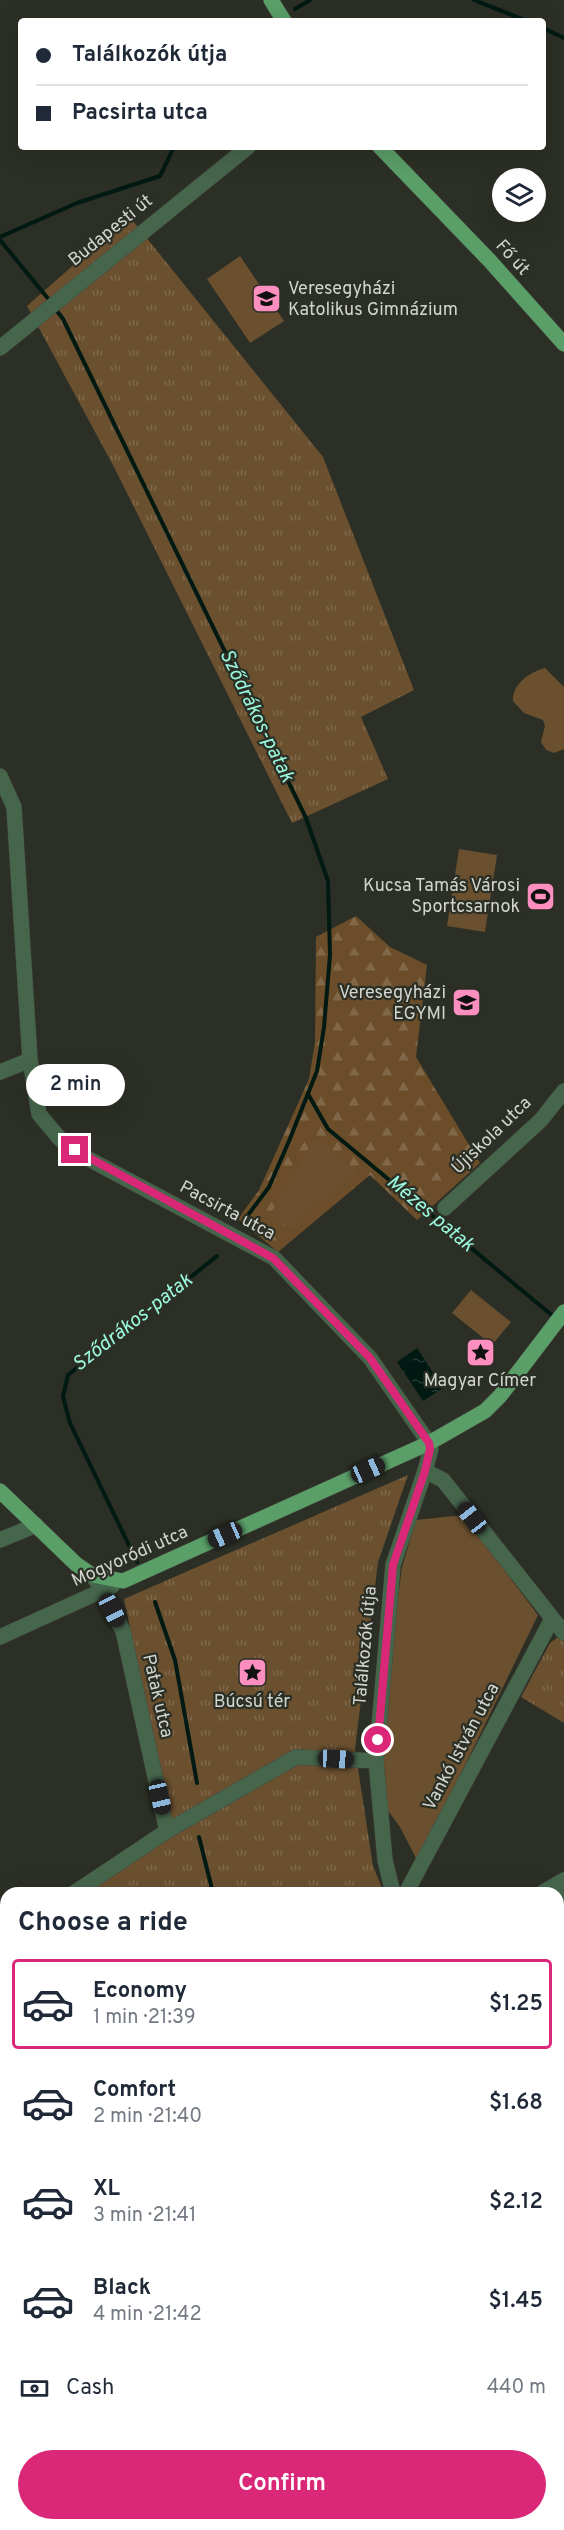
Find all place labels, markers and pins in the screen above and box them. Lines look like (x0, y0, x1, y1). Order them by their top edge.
place label: Veresegyházi Katolikus Gimnázium (288, 278, 458, 322)
school or university icon: Veresegyházi Katolikus Gimnázium (251, 283, 283, 315)
place label: Kucsa Tamás Városi Sportcsarnok (363, 875, 520, 919)
sports icon: Kucsa Tamás Városi Sportcsarnok (525, 880, 557, 912)
place label: Veresegyházi EGYMI (339, 982, 446, 1026)
school or university icon: Veresegyházi EGYMI (451, 987, 483, 1019)
place icon: Magyar Címer (464, 1336, 496, 1368)
place label: Magyar Címer (424, 1370, 536, 1393)
place icon: Búcsú tér (236, 1657, 268, 1689)
place label: Búcsú tér (214, 1691, 290, 1714)

